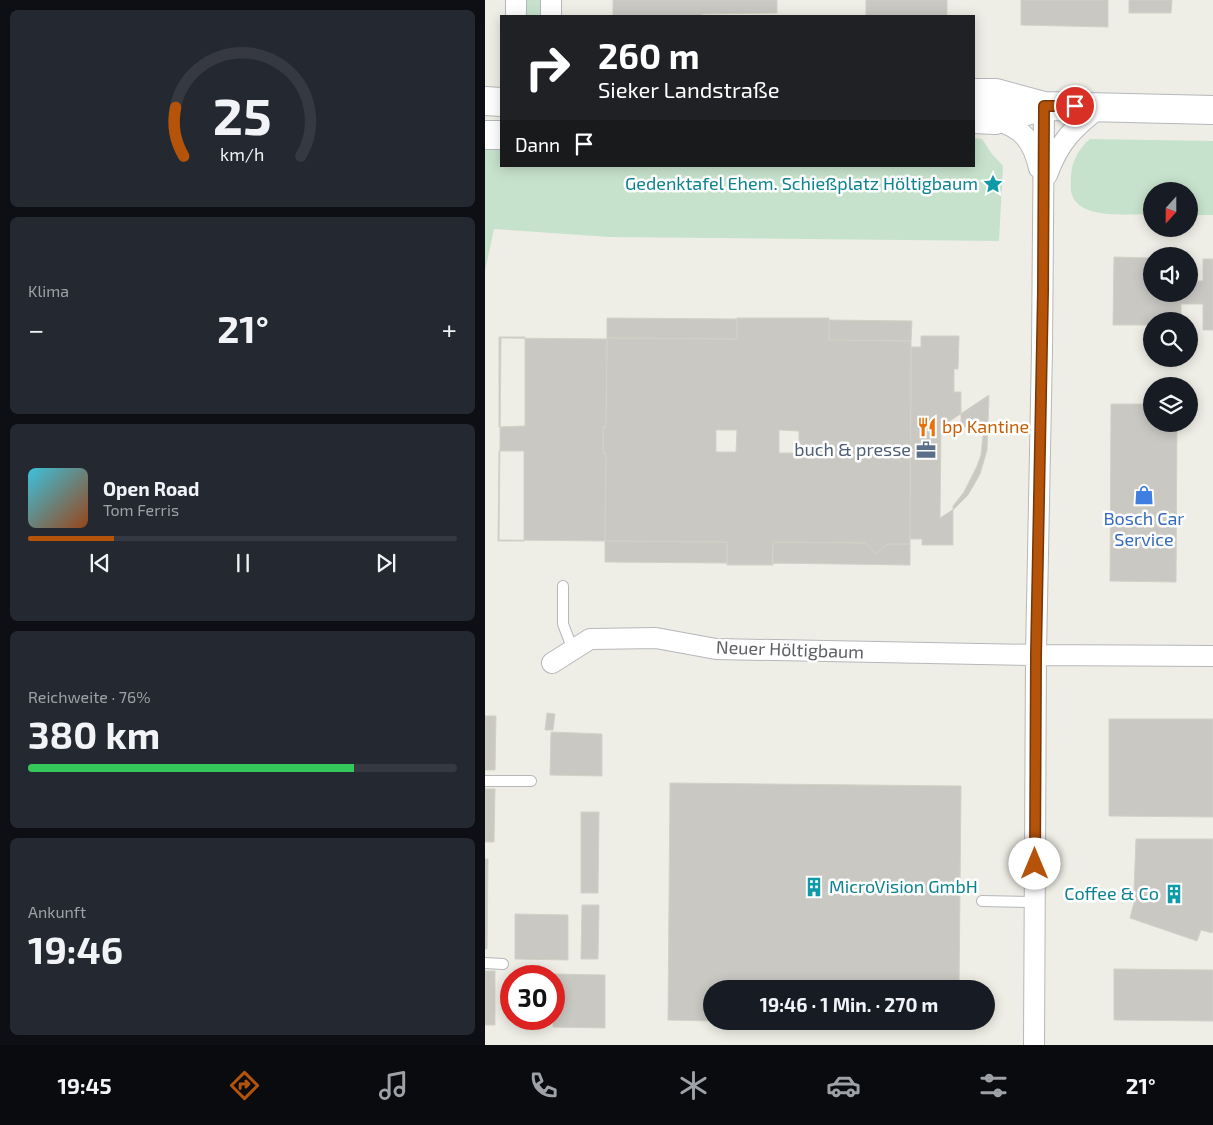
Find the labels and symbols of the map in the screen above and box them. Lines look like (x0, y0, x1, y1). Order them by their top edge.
pin (1054, 85, 1096, 127)
place label: Gedenktafel Ehem. Schießplatz Höltigbaum (625, 172, 978, 194)
place icon: Gedenktafel Ehem. Schießplatz Höltigbaum (982, 173, 1004, 195)
north arrow (1143, 182, 1197, 238)
place label: bp Kantine (942, 415, 1029, 437)
restaurant icon: bp Kantine (916, 416, 938, 438)
place label: buch & presse (794, 438, 911, 460)
office icon: buch & presse (915, 439, 937, 461)
shop icon: Bosch Car Service (1133, 484, 1155, 506)
place label: Bosch Car Service (1103, 507, 1185, 550)
street label: Neuer Höltigbaum (716, 635, 864, 663)
position arrow (1008, 837, 1060, 889)
place label: MicroVision GmbH (829, 875, 978, 897)
building icon: MicroVision GmbH (803, 876, 825, 898)
place label: Coffee & Co (1064, 882, 1159, 904)
building icon: Coffee & Co (1163, 883, 1185, 905)
speed limit sign: 30 (500, 965, 565, 1030)

